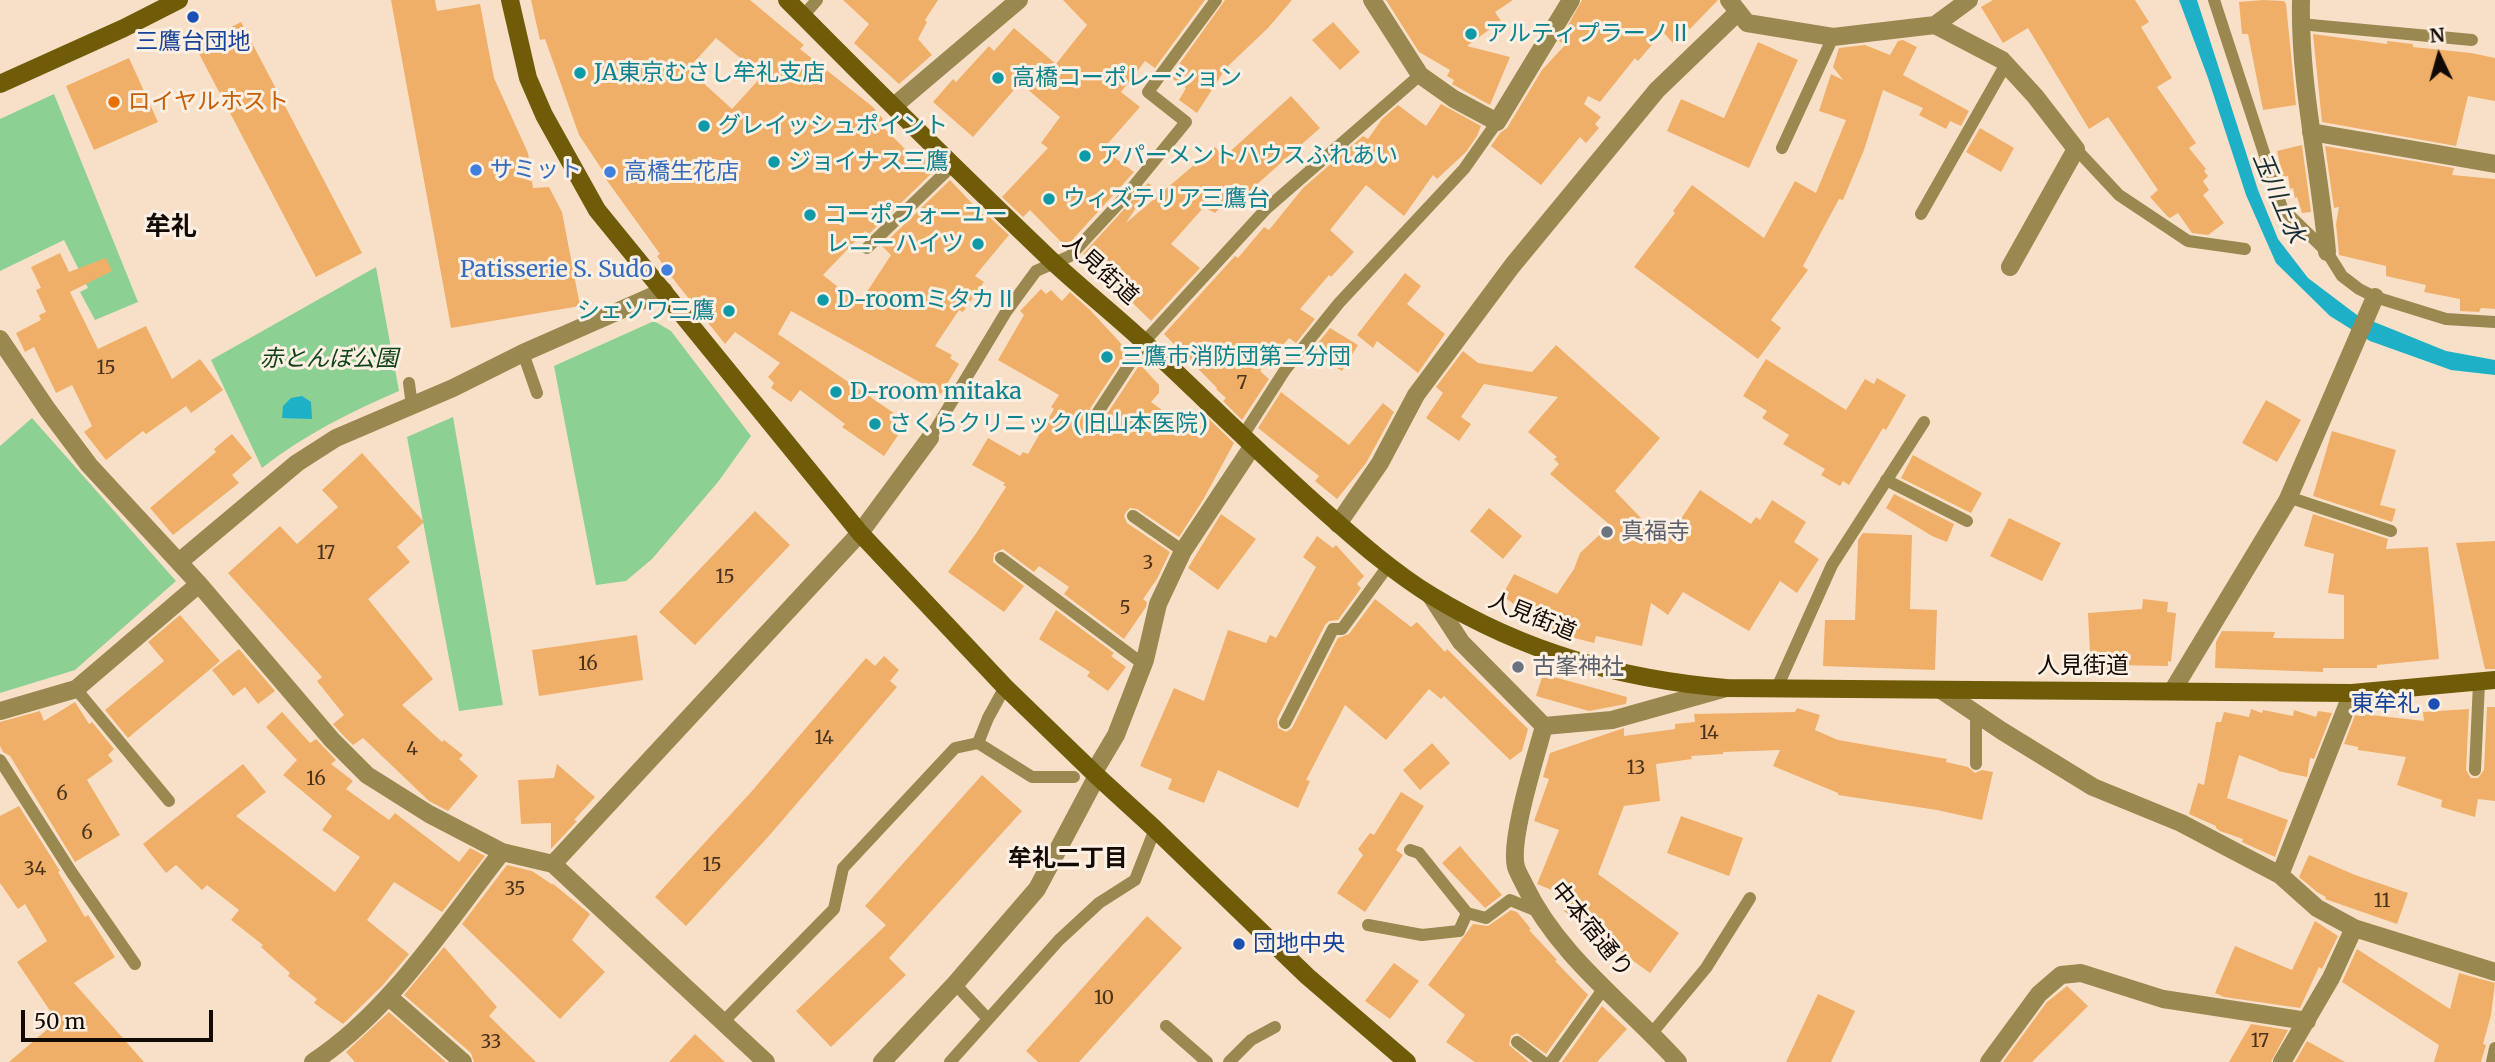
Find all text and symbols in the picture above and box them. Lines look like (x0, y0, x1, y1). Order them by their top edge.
marker: 三鷹台団地 (185, 9, 201, 25)
place label: アルティプラーノⅡ (1485, 20, 1692, 48)
north arrow (2404, 21, 2474, 91)
text: N (2429, 22, 2446, 48)
marker: アルティプラーノⅡ (1463, 26, 1479, 42)
place label: 三鷹台団地 (136, 28, 250, 56)
place label: JA東京むさし牟礼支店 (594, 59, 825, 87)
place label: 高橋コーポレーション (1012, 64, 1242, 92)
marker: JA東京むさし牟礼支店 (572, 65, 588, 81)
marker: 高橋コーポレーション (990, 70, 1006, 86)
place label: ロイヤルホスト (128, 88, 289, 116)
marker: ロイヤルホスト (106, 94, 122, 110)
place label: グレイッシュポイント (718, 112, 948, 140)
marker: グレイッシュポイント (696, 118, 712, 134)
place label: アパーメントハウスふれあい (1099, 142, 1398, 170)
place label: ジョイナス三鷹 (788, 148, 949, 176)
marker: アパーメントハウスふれあい (1077, 148, 1093, 164)
water label: 玉川上水 (2246, 148, 2310, 248)
marker: ジョイナス三鷹 (766, 154, 782, 170)
place label: サミット (490, 156, 582, 184)
place label: 高橋生花店 (624, 158, 739, 186)
marker: サミット (468, 162, 484, 178)
marker: 高橋生花店 (602, 164, 618, 180)
place label: ウィズテリア三鷹台 (1063, 185, 1270, 213)
marker: ウィズテリア三鷹台 (1041, 191, 1057, 207)
place label: コーポフォーユー (824, 201, 1008, 229)
marker: コーポフォーユー (802, 207, 818, 223)
district label: 牟礼 (145, 212, 197, 244)
street label: 人見街道 (1057, 229, 1143, 311)
place label: レニーハイツ (826, 230, 964, 258)
marker: レニーハイツ (970, 236, 986, 252)
place label: Patisserie S. Sudo (460, 256, 653, 284)
marker: Patisserie S. Sudo (659, 262, 675, 278)
place label: D-roomミタカⅡ (837, 286, 1017, 314)
marker: D-roomミタカⅡ (815, 292, 831, 308)
place label: シェソワ三鷹 (577, 297, 715, 325)
marker: シェソワ三鷹 (721, 303, 737, 319)
place label: 三鷹市消防団第三分団 (1121, 343, 1351, 371)
park label: 赤とんぼ公園 (260, 345, 398, 373)
marker: 三鷹市消防団第三分団 (1099, 349, 1115, 365)
house number: 15 (96, 358, 116, 380)
house number: 7 (1237, 373, 1247, 395)
place label: D-room mitaka (850, 378, 1022, 406)
marker: D-room mitaka (828, 384, 844, 400)
place label: さくらクリニック(旧山本医院) (889, 410, 1208, 438)
marker: さくらクリニック(旧山本医院) (867, 416, 883, 432)
place label: 真福寺 (1621, 518, 1690, 546)
marker: 真福寺 (1599, 524, 1615, 540)
house number: 17 (317, 543, 335, 565)
house number: 3 (1143, 553, 1153, 575)
house number: 15 (715, 567, 735, 589)
street label: 人見街道 (1484, 587, 1580, 647)
house number: 5 (1119, 598, 1131, 620)
street label: 人見街道 (2037, 652, 2129, 680)
place label: 古峯神社 (1532, 653, 1624, 681)
house number: 16 (578, 654, 598, 676)
marker: 古峯神社 (1510, 659, 1526, 675)
place label: 東牟礼 (2351, 690, 2420, 718)
marker: 東牟礼 (2426, 696, 2442, 712)
house number: 14 (1699, 723, 1719, 745)
house number: 14 (814, 728, 834, 750)
house number: 4 (406, 739, 418, 761)
house number: 13 (1627, 758, 1645, 780)
house number: 16 (306, 769, 326, 791)
house number: 6 (56, 784, 68, 806)
house number: 6 (81, 823, 93, 845)
district label: 牟礼二丁目 (1008, 845, 1128, 873)
house number: 15 (702, 855, 722, 877)
house number: 34 (24, 859, 46, 881)
street label: 中本宿通り (1544, 877, 1638, 983)
house number: 35 (505, 879, 525, 901)
house number: 11 (2374, 891, 2390, 913)
place label: 団地中央 (1253, 930, 1345, 958)
marker: 団地中央 (1231, 936, 1247, 952)
house number: 10 (1094, 988, 1114, 1010)
scale bar (24, 996, 217, 1040)
text: 50 m (34, 1008, 85, 1035)
house number: 17 (2251, 1031, 2269, 1053)
house number: 33 (481, 1032, 501, 1054)

